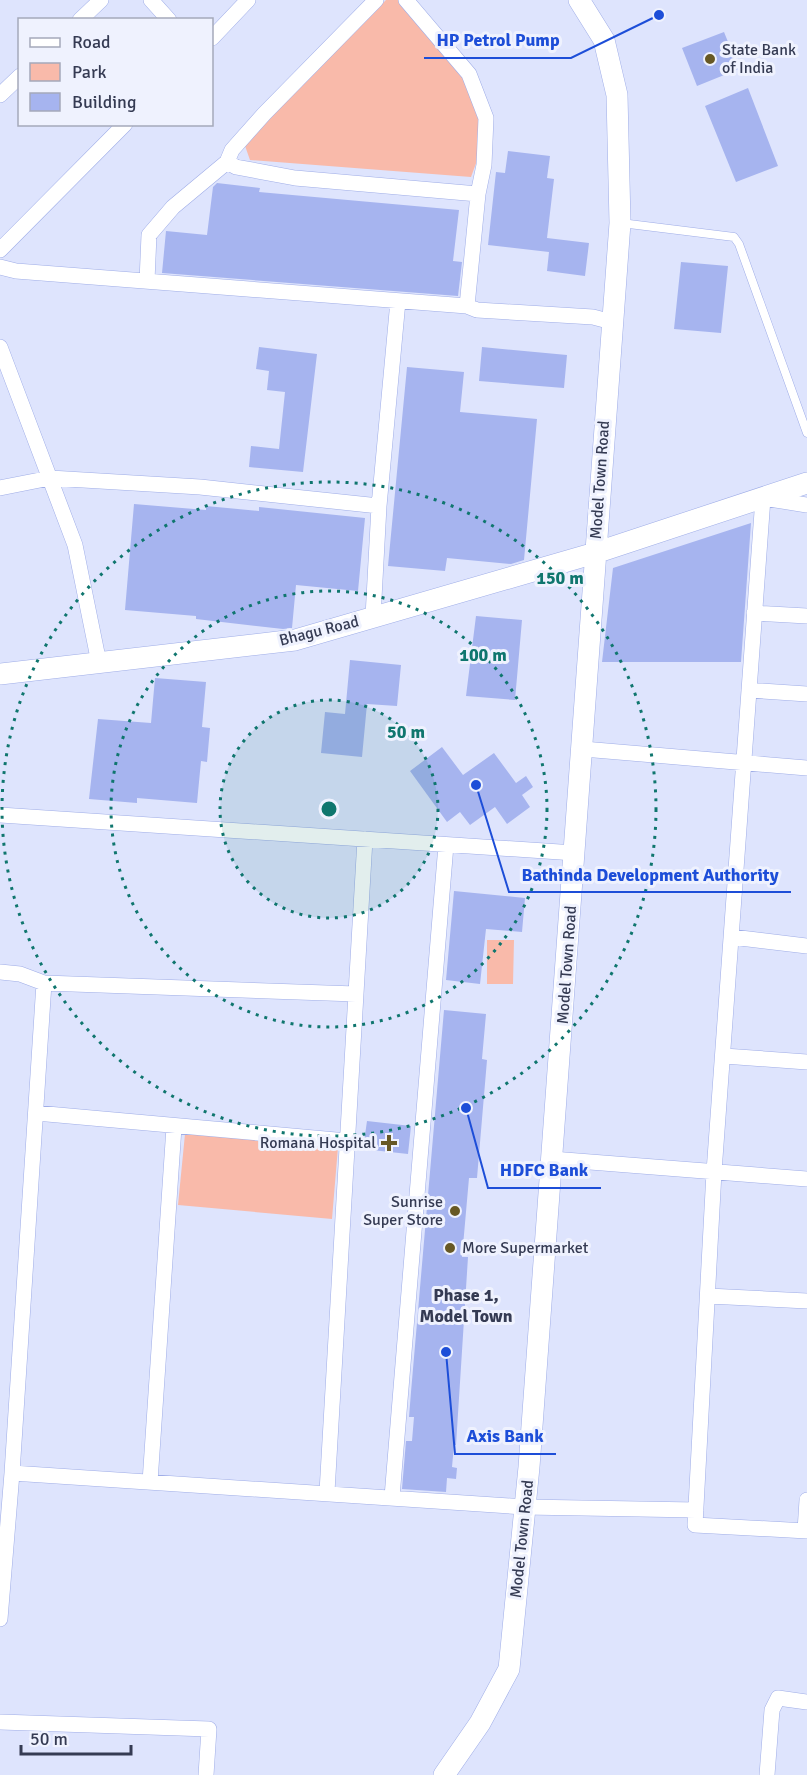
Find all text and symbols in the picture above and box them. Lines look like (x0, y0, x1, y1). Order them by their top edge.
legend (18, 18, 213, 126)
callout: HP Petrol Pump (424, 22, 571, 58)
text: HP Petrol Pump (436, 29, 560, 51)
text: Road (72, 31, 111, 53)
place label: State Bank of India (722, 40, 796, 78)
marker: State Bank of India (703, 52, 717, 66)
text: Park (72, 61, 107, 83)
text: Building (72, 91, 136, 113)
street label: Model Town Road (586, 420, 614, 540)
text: 150 m (536, 567, 584, 589)
street label: Bhagu Road (277, 611, 361, 651)
text: 100 m (459, 644, 507, 666)
text: 50 m (387, 721, 425, 743)
centre of rings (319, 799, 339, 819)
callout: Bathinda Development Authority (509, 856, 791, 892)
text: Bathinda Development Authority (521, 864, 779, 886)
street label: Model Town Road (553, 905, 581, 1025)
place label: Romana Hospital (260, 1133, 376, 1153)
marker: Romana Hospital (380, 1134, 398, 1152)
callout: HDFC Bank (488, 1152, 601, 1188)
text: HDFC Bank (500, 1159, 589, 1181)
place label: Sunrise Super Store (363, 1192, 443, 1230)
marker: Sunrise Super Store (448, 1204, 462, 1218)
place label: More Supermarket (462, 1238, 589, 1258)
marker: More Supermarket (443, 1241, 457, 1255)
district label: Phase 1, Model Town (419, 1284, 513, 1327)
callout: Axis Bank (455, 1418, 556, 1454)
text: Axis Bank (466, 1425, 544, 1447)
street label: Model Town Road (506, 1479, 538, 1599)
scale bar (21, 1718, 130, 1756)
text: 50 m (30, 1728, 68, 1750)

